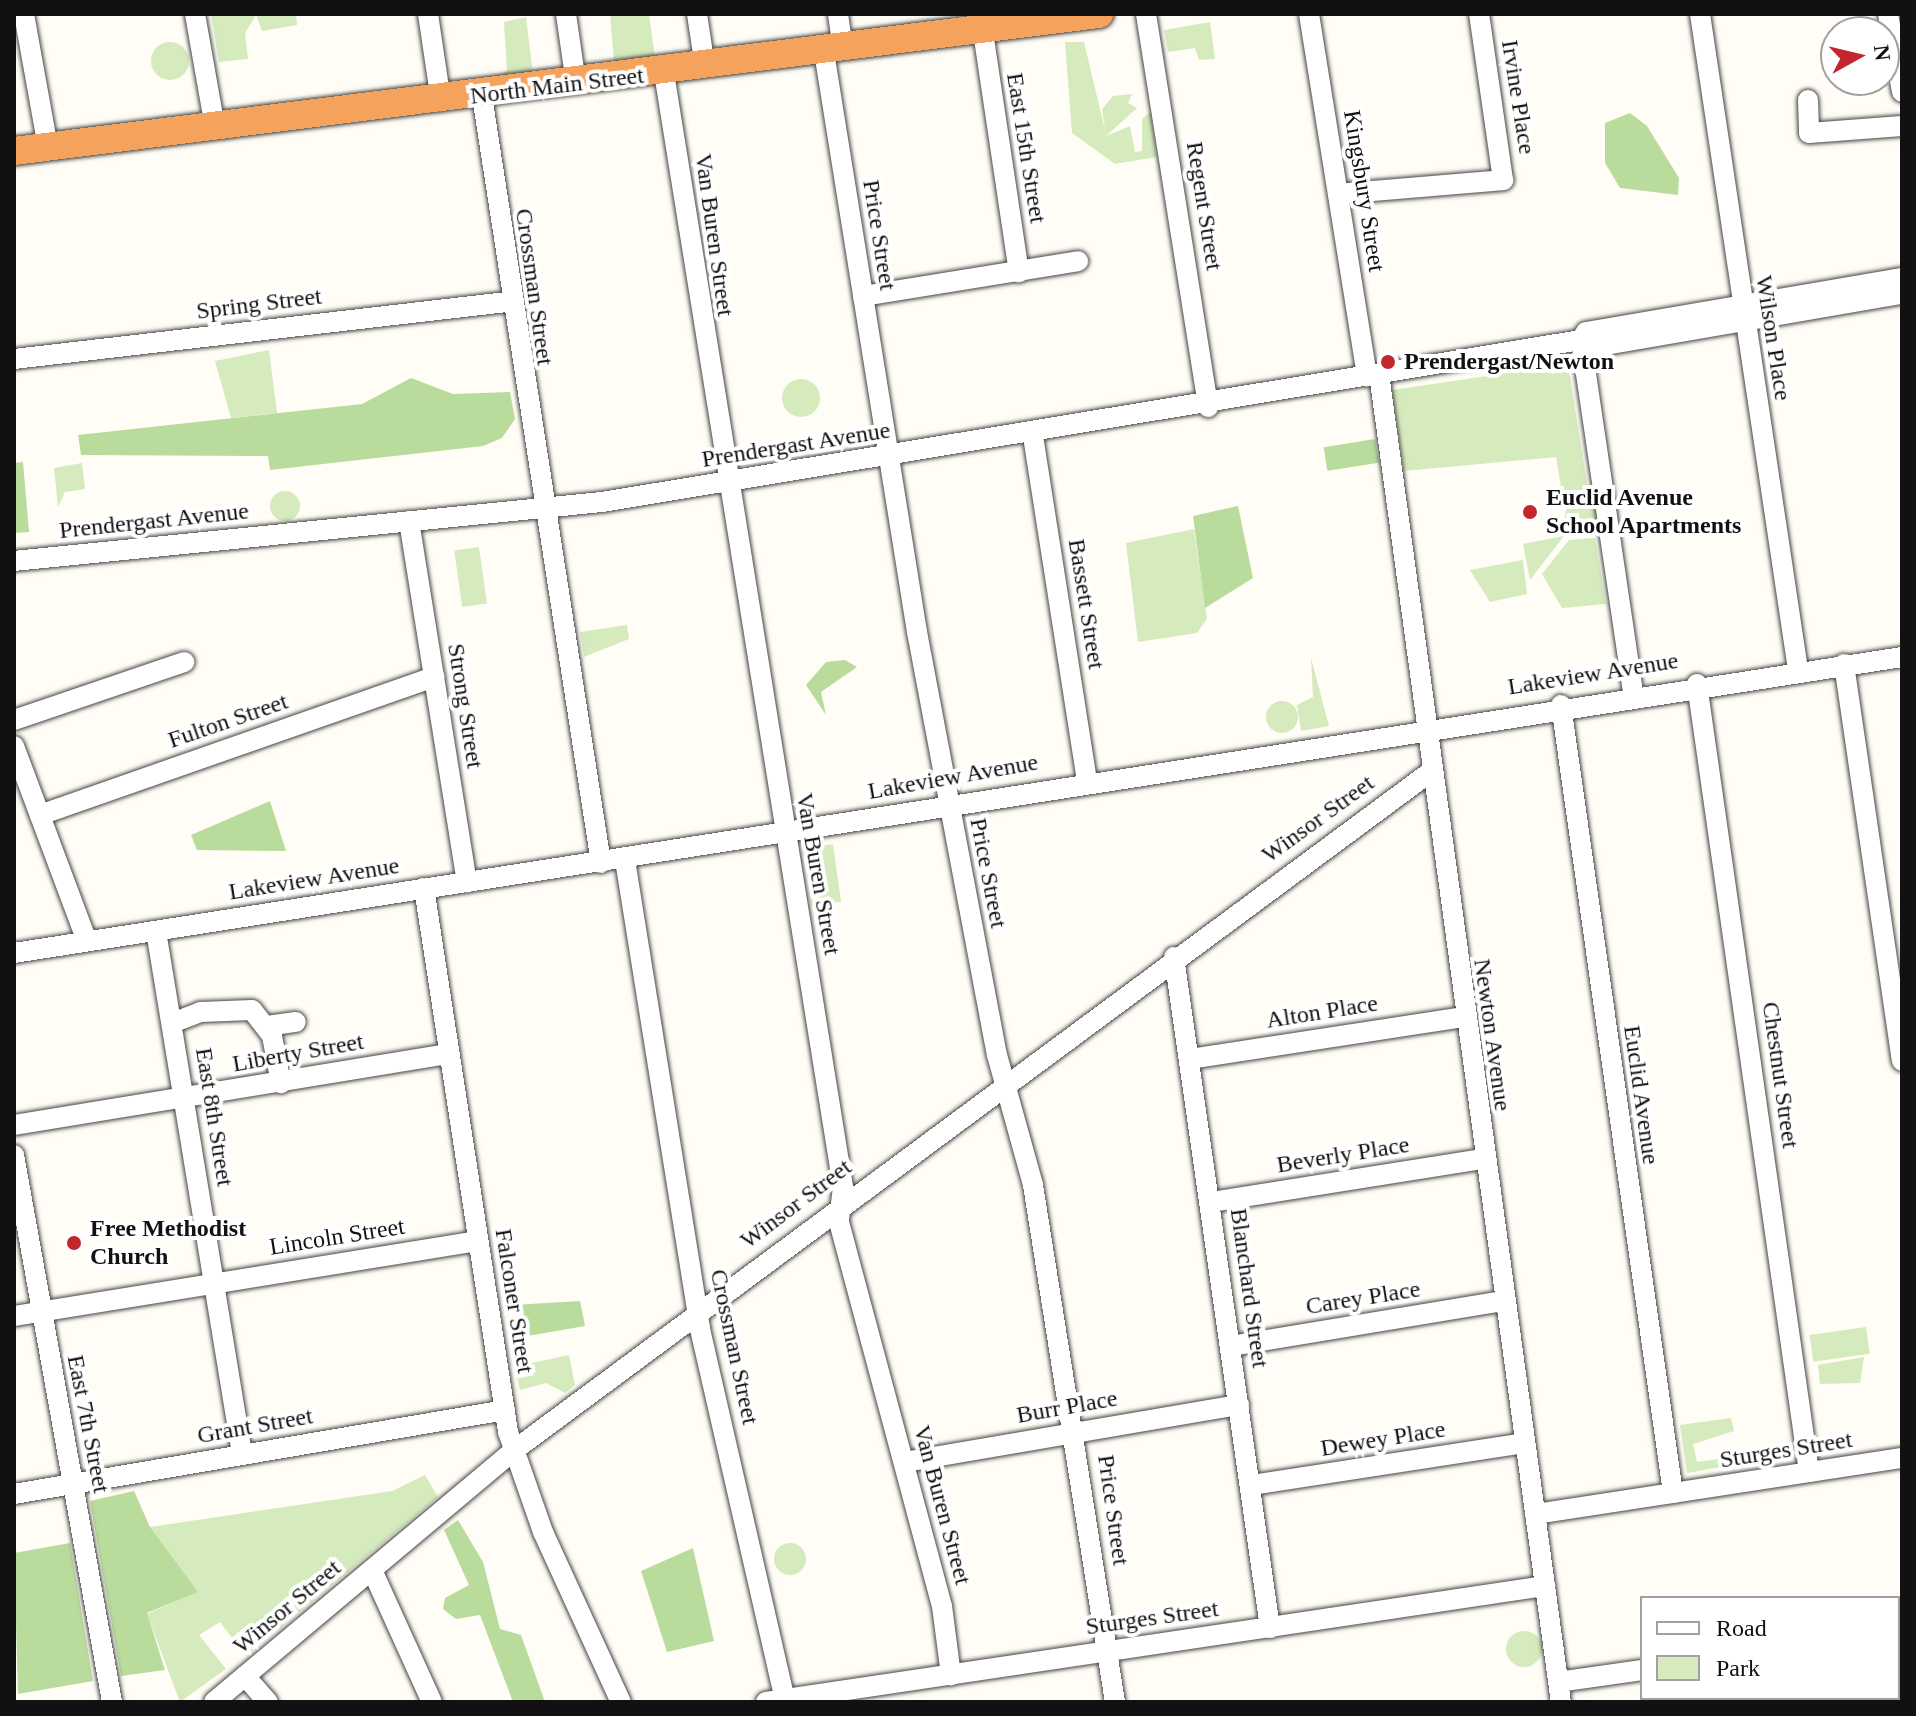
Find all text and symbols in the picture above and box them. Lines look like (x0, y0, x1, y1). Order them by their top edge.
north arrow (1820, 16, 1900, 96)
street label: Irvine Place (1495, 38, 1541, 156)
text: N (1869, 43, 1896, 62)
street label: North Main Street (469, 61, 645, 111)
street label: East 15th Street (1000, 71, 1052, 225)
street label: Kingsbury Street (1337, 108, 1391, 274)
street label: Regent Street (1180, 140, 1228, 272)
street label: Van Buren Street (688, 152, 740, 318)
street label: Price Street (856, 178, 902, 292)
street label: Crossman Street (509, 207, 559, 367)
street label: Wilson Place (1749, 273, 1797, 403)
street label: Spring Street (195, 282, 323, 326)
place label: Prendergast/Newton (1404, 348, 1614, 376)
marker: Prendergast/Newton (1379, 353, 1397, 371)
street label: Prendergast Avenue (699, 416, 893, 474)
place label: Euclid Avenue School Apartments (1546, 484, 1743, 540)
street label: Prendergast Avenue (57, 497, 251, 545)
marker: Euclid Avenue School Apartments (1521, 503, 1539, 521)
street label: Bassett Street (1062, 537, 1110, 671)
street label: Strong Street (441, 642, 489, 770)
street label: Lakeview Avenue (1505, 646, 1681, 702)
street label: Fulton Street (164, 687, 292, 755)
street label: Lakeview Avenue (865, 748, 1041, 806)
street label: Winsor Street (1256, 769, 1380, 869)
street label: Van Buren Street (790, 791, 846, 957)
street label: Price Street (963, 816, 1013, 930)
street label: Lakeview Avenue (226, 851, 402, 907)
street label: Newton Avenue (1467, 956, 1517, 1114)
street label: Alton Place (1264, 989, 1380, 1035)
street label: Chestnut Street (1755, 1000, 1805, 1150)
street label: Euclid Avenue (1617, 1023, 1665, 1167)
street label: Liberty Street (230, 1027, 366, 1079)
street label: East 8th Street (189, 1046, 239, 1188)
street label: Beverly Place (1275, 1130, 1411, 1180)
street label: Winsor Street (735, 1153, 857, 1255)
street label: Blanchard Street (1224, 1206, 1274, 1370)
street label: Lincoln Street (267, 1212, 407, 1262)
place label: Free Methodist Church (90, 1215, 246, 1271)
street label: Falconer Street (488, 1227, 540, 1375)
marker: Free Methodist Church (65, 1234, 83, 1252)
street label: Crossman Street (703, 1267, 765, 1427)
street label: Carey Place (1304, 1275, 1422, 1321)
street label: East 7th Street (61, 1353, 115, 1495)
street label: Burr Place (1014, 1384, 1120, 1430)
street label: Grant Street (195, 1402, 315, 1450)
street label: Dewey Place (1319, 1415, 1447, 1463)
street label: Van Buren Street (907, 1422, 977, 1588)
street label: Sturges Street (1718, 1425, 1854, 1475)
street label: Price Street (1091, 1453, 1135, 1567)
street label: Winsor Street (227, 1554, 347, 1660)
street label: Sturges Street (1084, 1594, 1220, 1642)
legend (1640, 1596, 1900, 1700)
text: Road (1716, 1615, 1767, 1641)
text: Park (1716, 1655, 1760, 1681)

